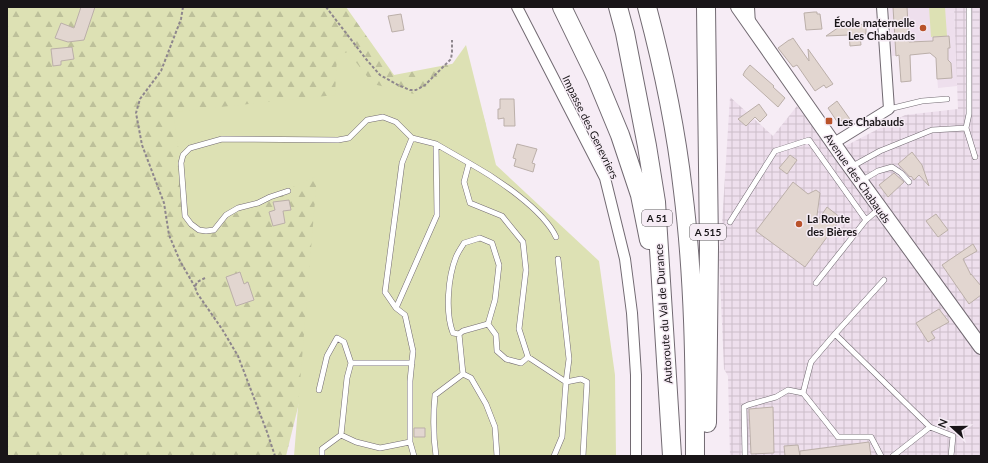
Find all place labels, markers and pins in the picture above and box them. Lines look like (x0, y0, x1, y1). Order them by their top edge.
place label: École maternelle Les Chabauds (834, 16, 915, 42)
marker: École maternelle Les Chabauds (918, 23, 928, 33)
place label: Les Chabauds (837, 115, 904, 128)
marker: Les Chabauds (824, 116, 834, 126)
place label: La Route des Bières (807, 212, 857, 238)
marker: La Route des Bières (794, 219, 804, 229)

